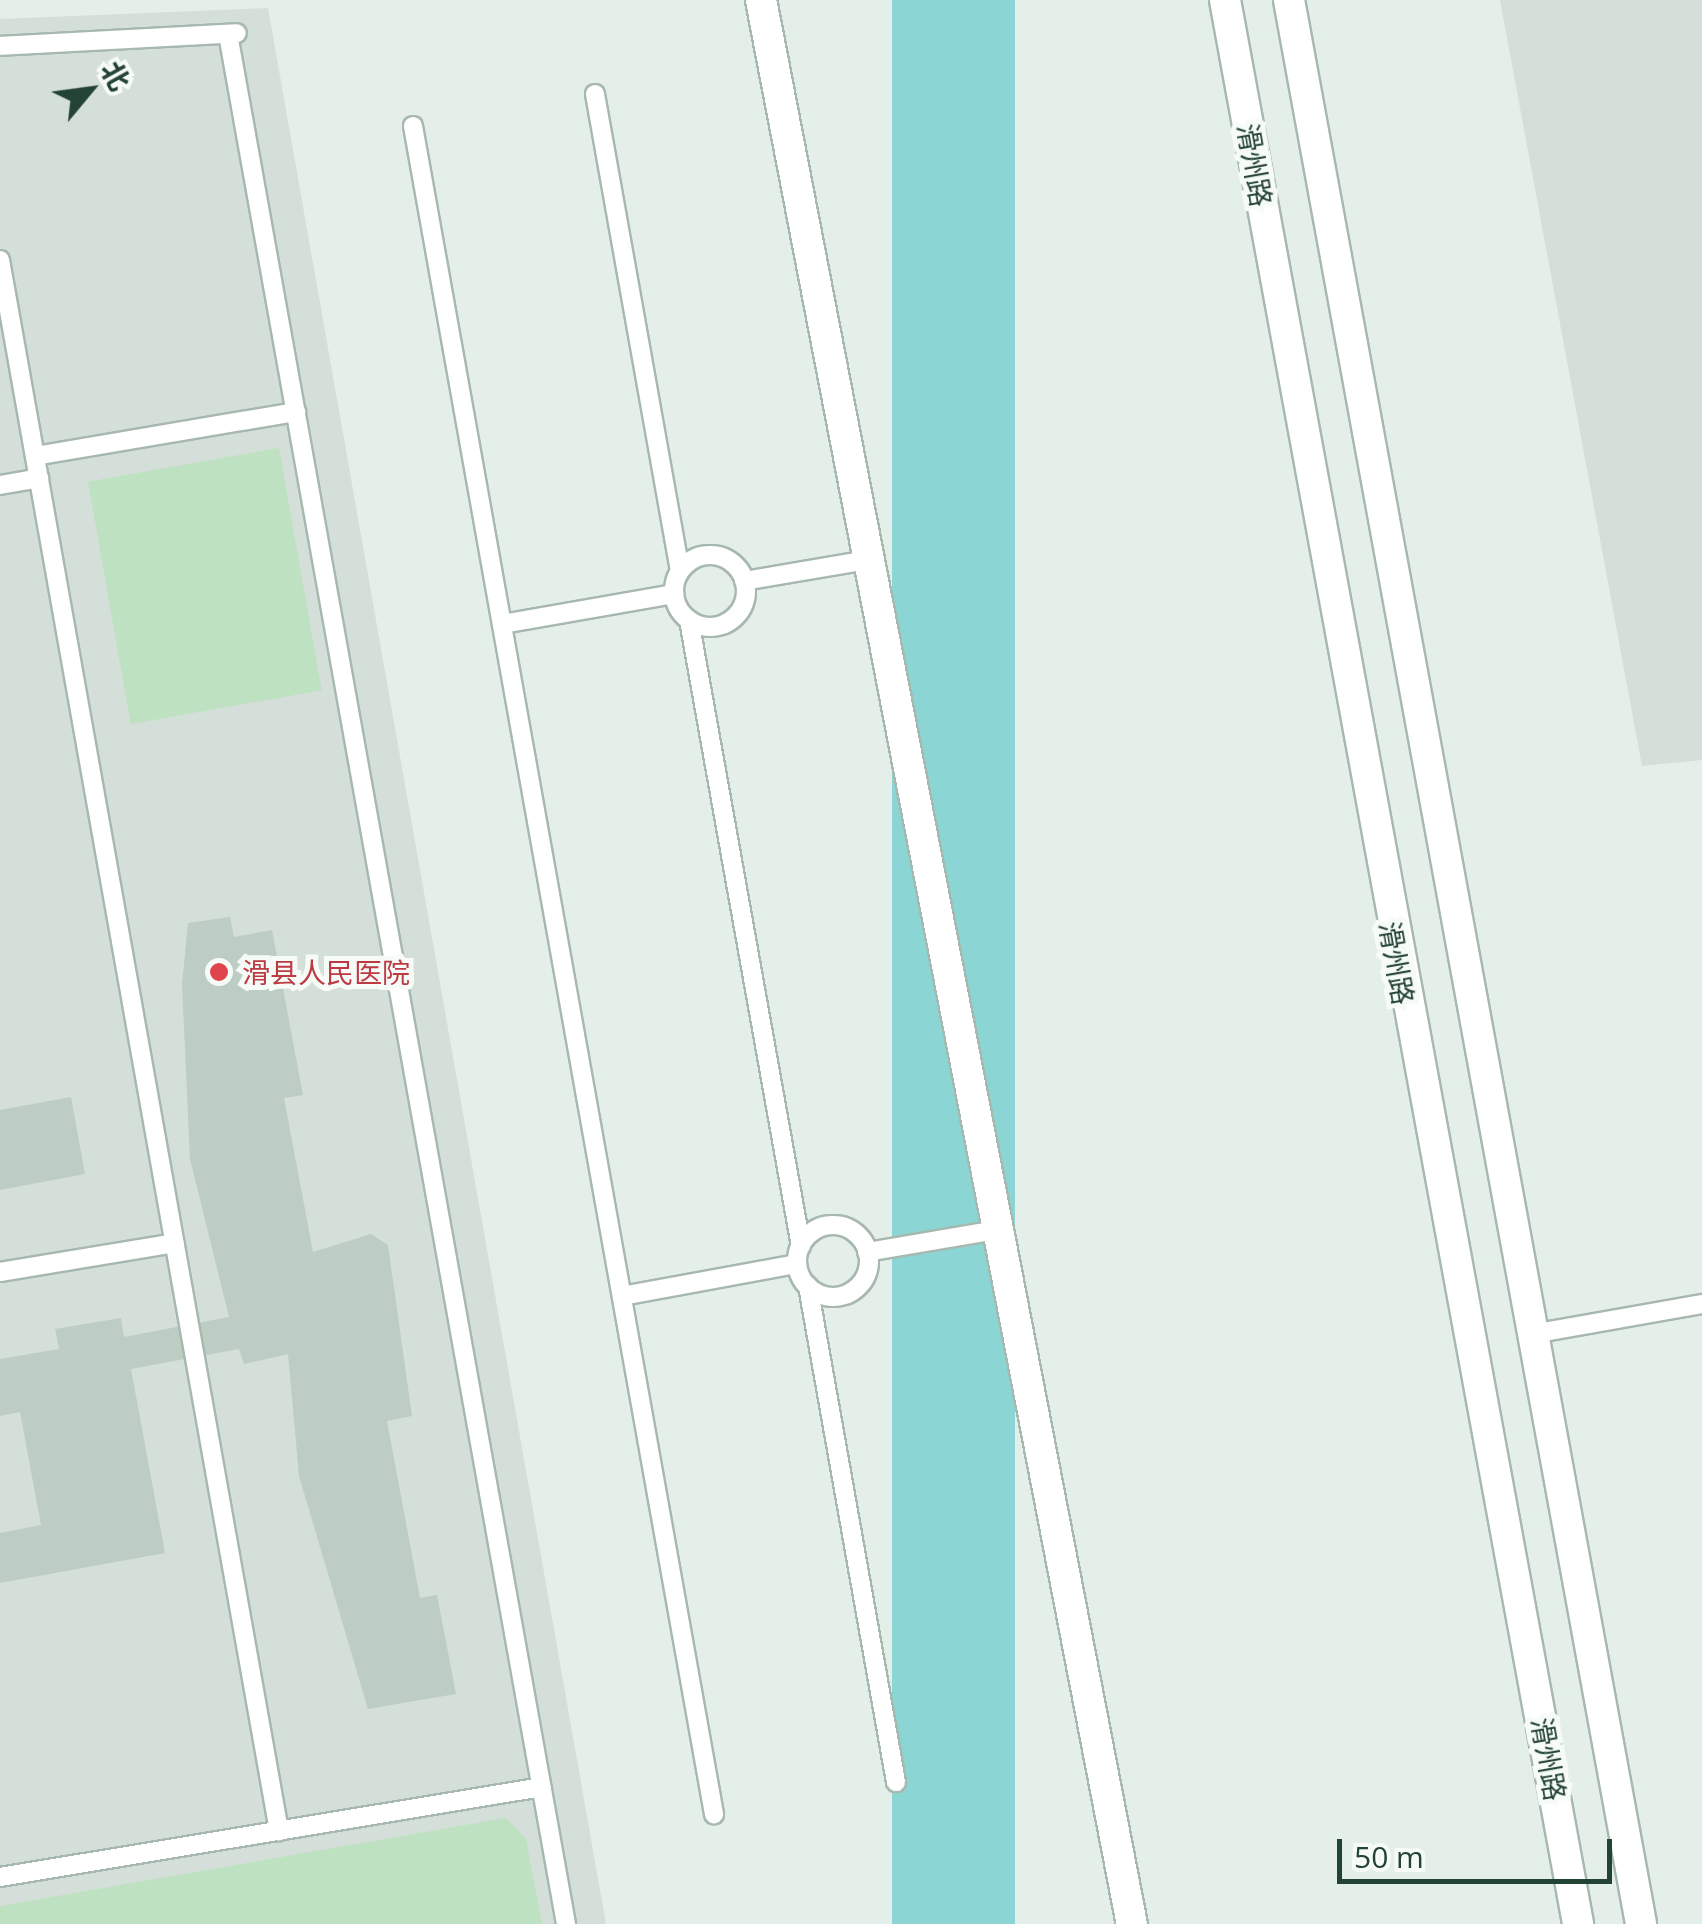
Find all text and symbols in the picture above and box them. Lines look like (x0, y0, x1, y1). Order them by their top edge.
north arrow (40, 40, 140, 140)
text: 北 (93, 54, 140, 97)
street label: 滑州路 (1231, 121, 1279, 209)
street label: 滑州路 (1373, 919, 1421, 1007)
place label: 滑县人民医院 (242, 955, 410, 989)
marker: 滑县人民医院 (206, 959, 232, 985)
street label: 滑州路 (1525, 1715, 1573, 1803)
scale bar (1342, 1819, 1617, 1881)
text: 50 m (1354, 1836, 1424, 1877)

